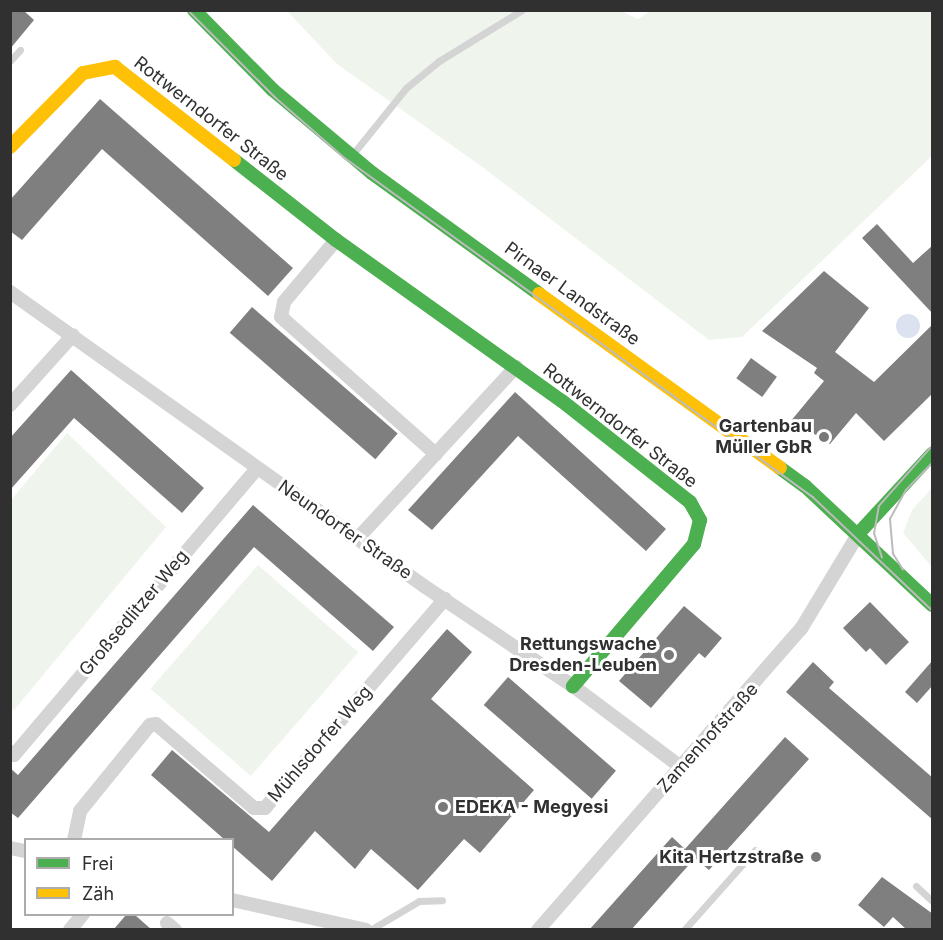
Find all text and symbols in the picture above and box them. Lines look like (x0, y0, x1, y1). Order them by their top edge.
street label: Rottwerndorfer Straße (130, 52, 292, 186)
street label: Pirnaer Landstraße (500, 238, 644, 350)
street label: Rottwerndorfer Straße (539, 359, 701, 493)
place label: Gartenbau Müller GbR (715, 416, 812, 458)
marker: Gartenbau Müller GbR (817, 430, 831, 444)
street label: Neundorfer Straße (274, 476, 416, 584)
street label: Großsedlitzer Weg (75, 546, 193, 680)
place label: Rettungswache Dresden-Leuben (509, 634, 657, 676)
marker: Rettungswache Dresden-Leuben (662, 648, 676, 662)
street label: Zamenhofstraße (653, 679, 763, 797)
street label: Mühlsdorfer Weg (264, 681, 376, 807)
place label: EDEKA - Megyesi (455, 796, 608, 818)
marker: EDEKA - Megyesi (436, 800, 450, 814)
legend (24, 838, 234, 916)
place label: Kita Hertzstraße (659, 846, 804, 868)
marker: Kita Hertzstraße (809, 850, 823, 864)
text: Frei (82, 853, 113, 874)
text: Zäh (82, 883, 114, 904)

